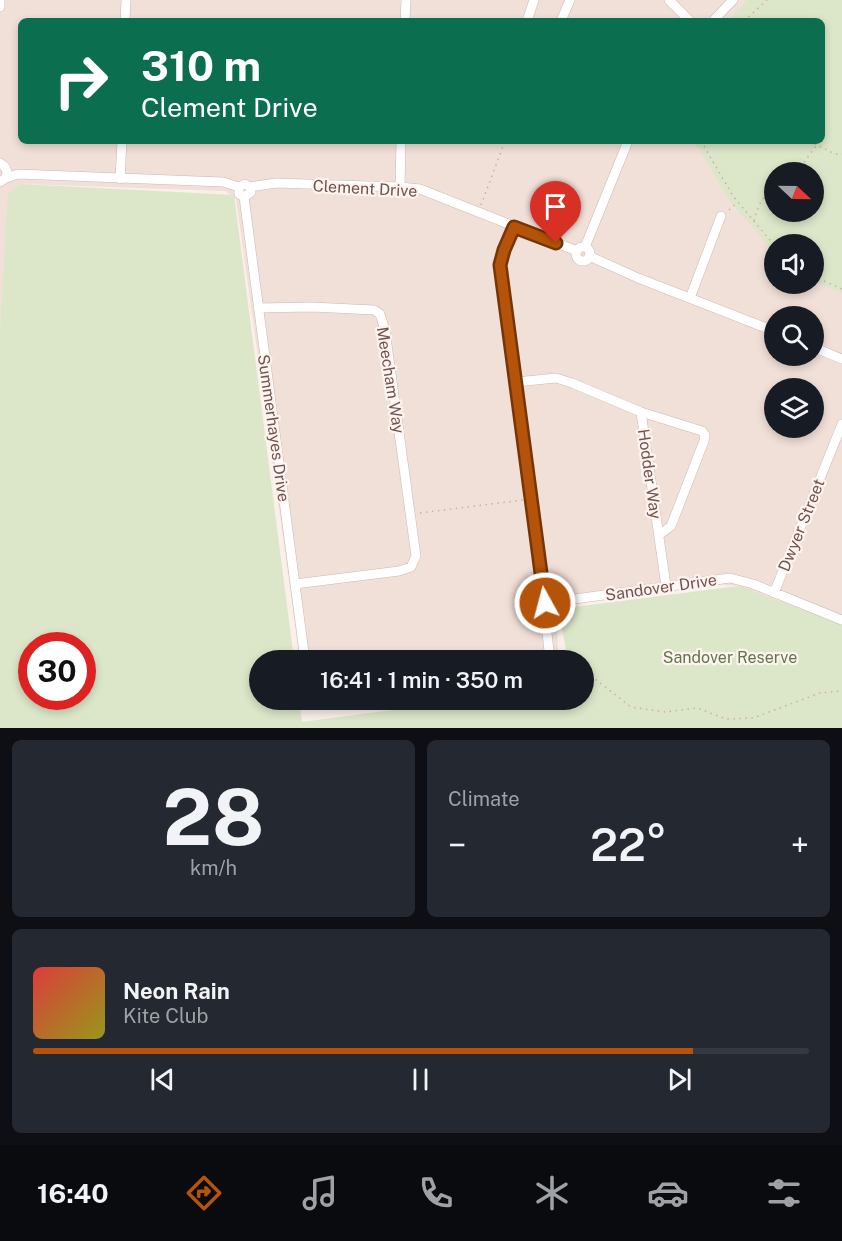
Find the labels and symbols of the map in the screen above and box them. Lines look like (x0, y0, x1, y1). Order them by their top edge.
north arrow (764, 162, 824, 222)
street label: Clement Drive (312, 176, 418, 201)
pin (530, 181, 581, 243)
street label: Meecham Way (373, 325, 408, 435)
street label: Summerhayes Drive (254, 353, 293, 503)
street label: Hodder Way (634, 428, 665, 521)
street label: Dwyer Street (774, 476, 829, 574)
street label: Sandover Drive (604, 570, 718, 605)
position arrow (513, 571, 577, 635)
speed limit sign: 30 (18, 632, 96, 710)
park label: Sandover Reserve (663, 648, 797, 667)

